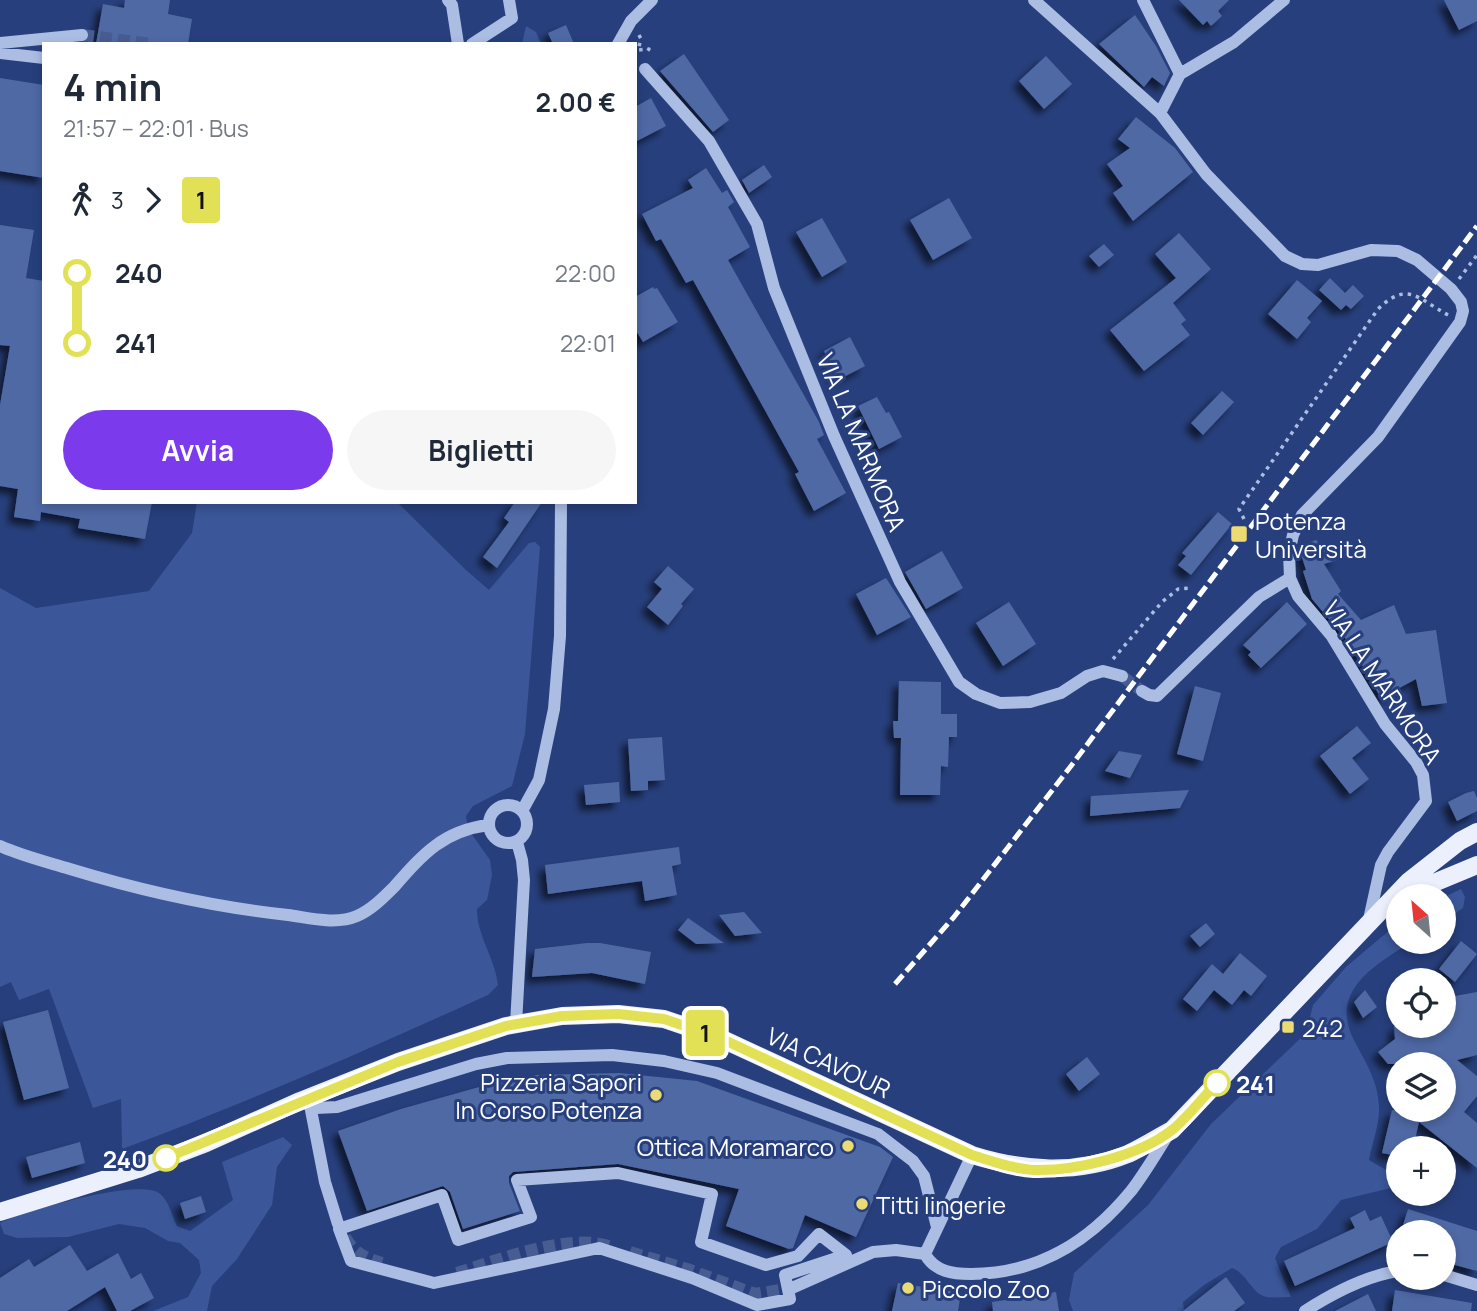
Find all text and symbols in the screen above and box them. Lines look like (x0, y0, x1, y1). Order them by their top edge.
text: 4 min (63, 60, 162, 112)
text: 2.00 € (535, 84, 616, 120)
text: 21:57 – 22:01 · Bus (63, 112, 249, 144)
icon: walk (63, 181, 101, 219)
icon: forward (134, 181, 172, 219)
text: 1 (196, 183, 206, 216)
text: 3 (111, 184, 124, 216)
text: 240 (115, 255, 163, 291)
text: 22:00 (555, 257, 616, 289)
text: 241 (115, 325, 157, 361)
text: 22:01 (560, 327, 616, 359)
street label: VIA LA MARMORA (810, 348, 914, 536)
button: Avvia (63, 410, 333, 490)
button: Biglietti (347, 410, 616, 490)
place label: Potenza Università (1255, 504, 1367, 565)
marker: Potenza Università (1229, 524, 1249, 544)
street label: VIA LA MARMORA (1316, 594, 1450, 770)
north arrow (1386, 884, 1456, 954)
map controls (1386, 884, 1456, 1290)
button: locate (1386, 968, 1456, 1038)
line badge: 1 (682, 1010, 728, 1056)
place label: 242 (1302, 1011, 1343, 1044)
text: 1 (700, 1016, 710, 1049)
street label: VIA CAVOUR (761, 1019, 897, 1105)
marker: 242 (1280, 1019, 1296, 1035)
button: layers (1386, 1052, 1456, 1122)
place label: Pizzeria Sapori In Corso Potenza (455, 1065, 642, 1126)
place label: 241 (1236, 1067, 1275, 1100)
marker: 241 (1204, 1070, 1230, 1096)
marker: Pizzeria Sapori In Corso Potenza (648, 1087, 664, 1103)
place label: Ottica Moramarco (637, 1130, 834, 1163)
button: + (1386, 1136, 1456, 1206)
marker: Ottica Moramarco (840, 1138, 856, 1154)
place label: 240 (103, 1142, 147, 1175)
marker: 240 (153, 1145, 179, 1171)
place label: Titti lingerie (876, 1188, 1006, 1221)
marker: Titti lingerie (854, 1196, 870, 1212)
button: − (1386, 1220, 1456, 1290)
place label: Piccolo Zoo (922, 1272, 1050, 1305)
marker: Piccolo Zoo (900, 1280, 916, 1296)

